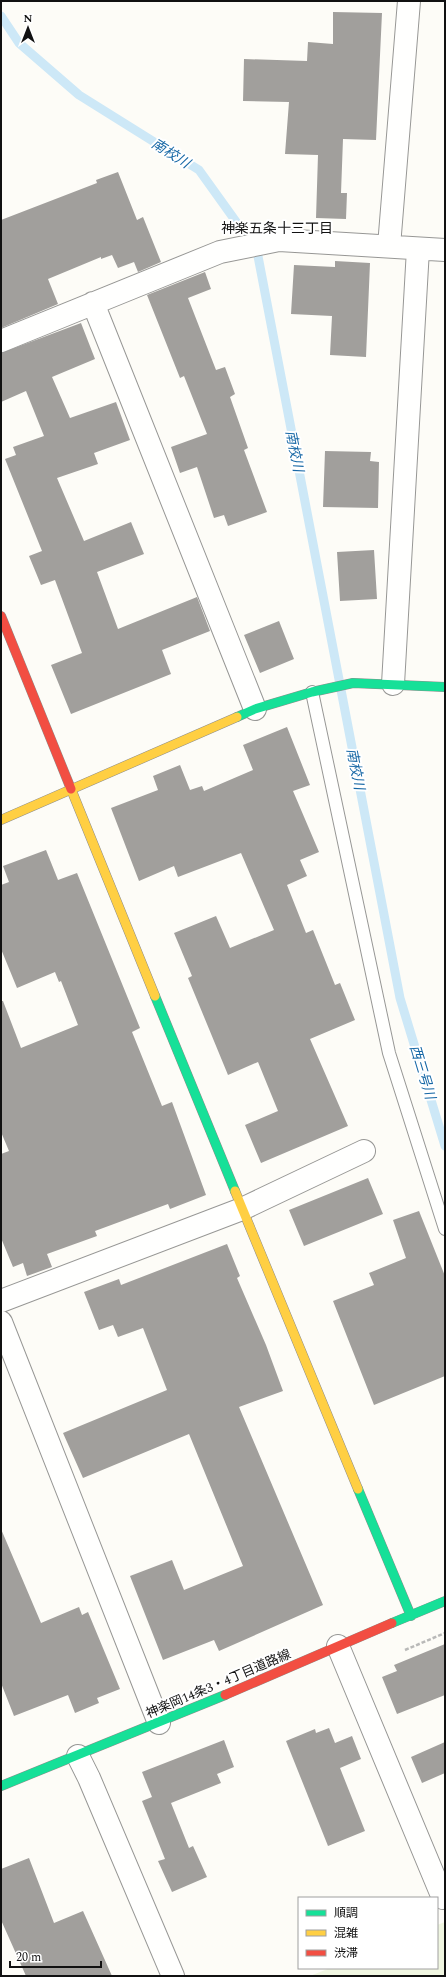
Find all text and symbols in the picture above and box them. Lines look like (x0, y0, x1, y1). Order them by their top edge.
north arrow (8, 8, 48, 48)
text: N (24, 10, 33, 27)
water label: 南校川 (147, 133, 196, 175)
district label: 神楽五条十三丁目 (221, 218, 333, 239)
water label: 南校川 (280, 428, 309, 476)
water label: 南校川 (341, 746, 370, 794)
water label: 西三号川 (404, 1042, 441, 1104)
street label: 神楽岡14条3・4丁目道路線 (143, 1644, 294, 1724)
legend (298, 1897, 438, 1969)
text: 順調 (334, 1904, 358, 1923)
text: 混雑 (334, 1924, 358, 1943)
scale bar (10, 1943, 101, 1969)
text: 渋滞 (334, 1944, 358, 1963)
text: 20 m (16, 1948, 41, 1967)

